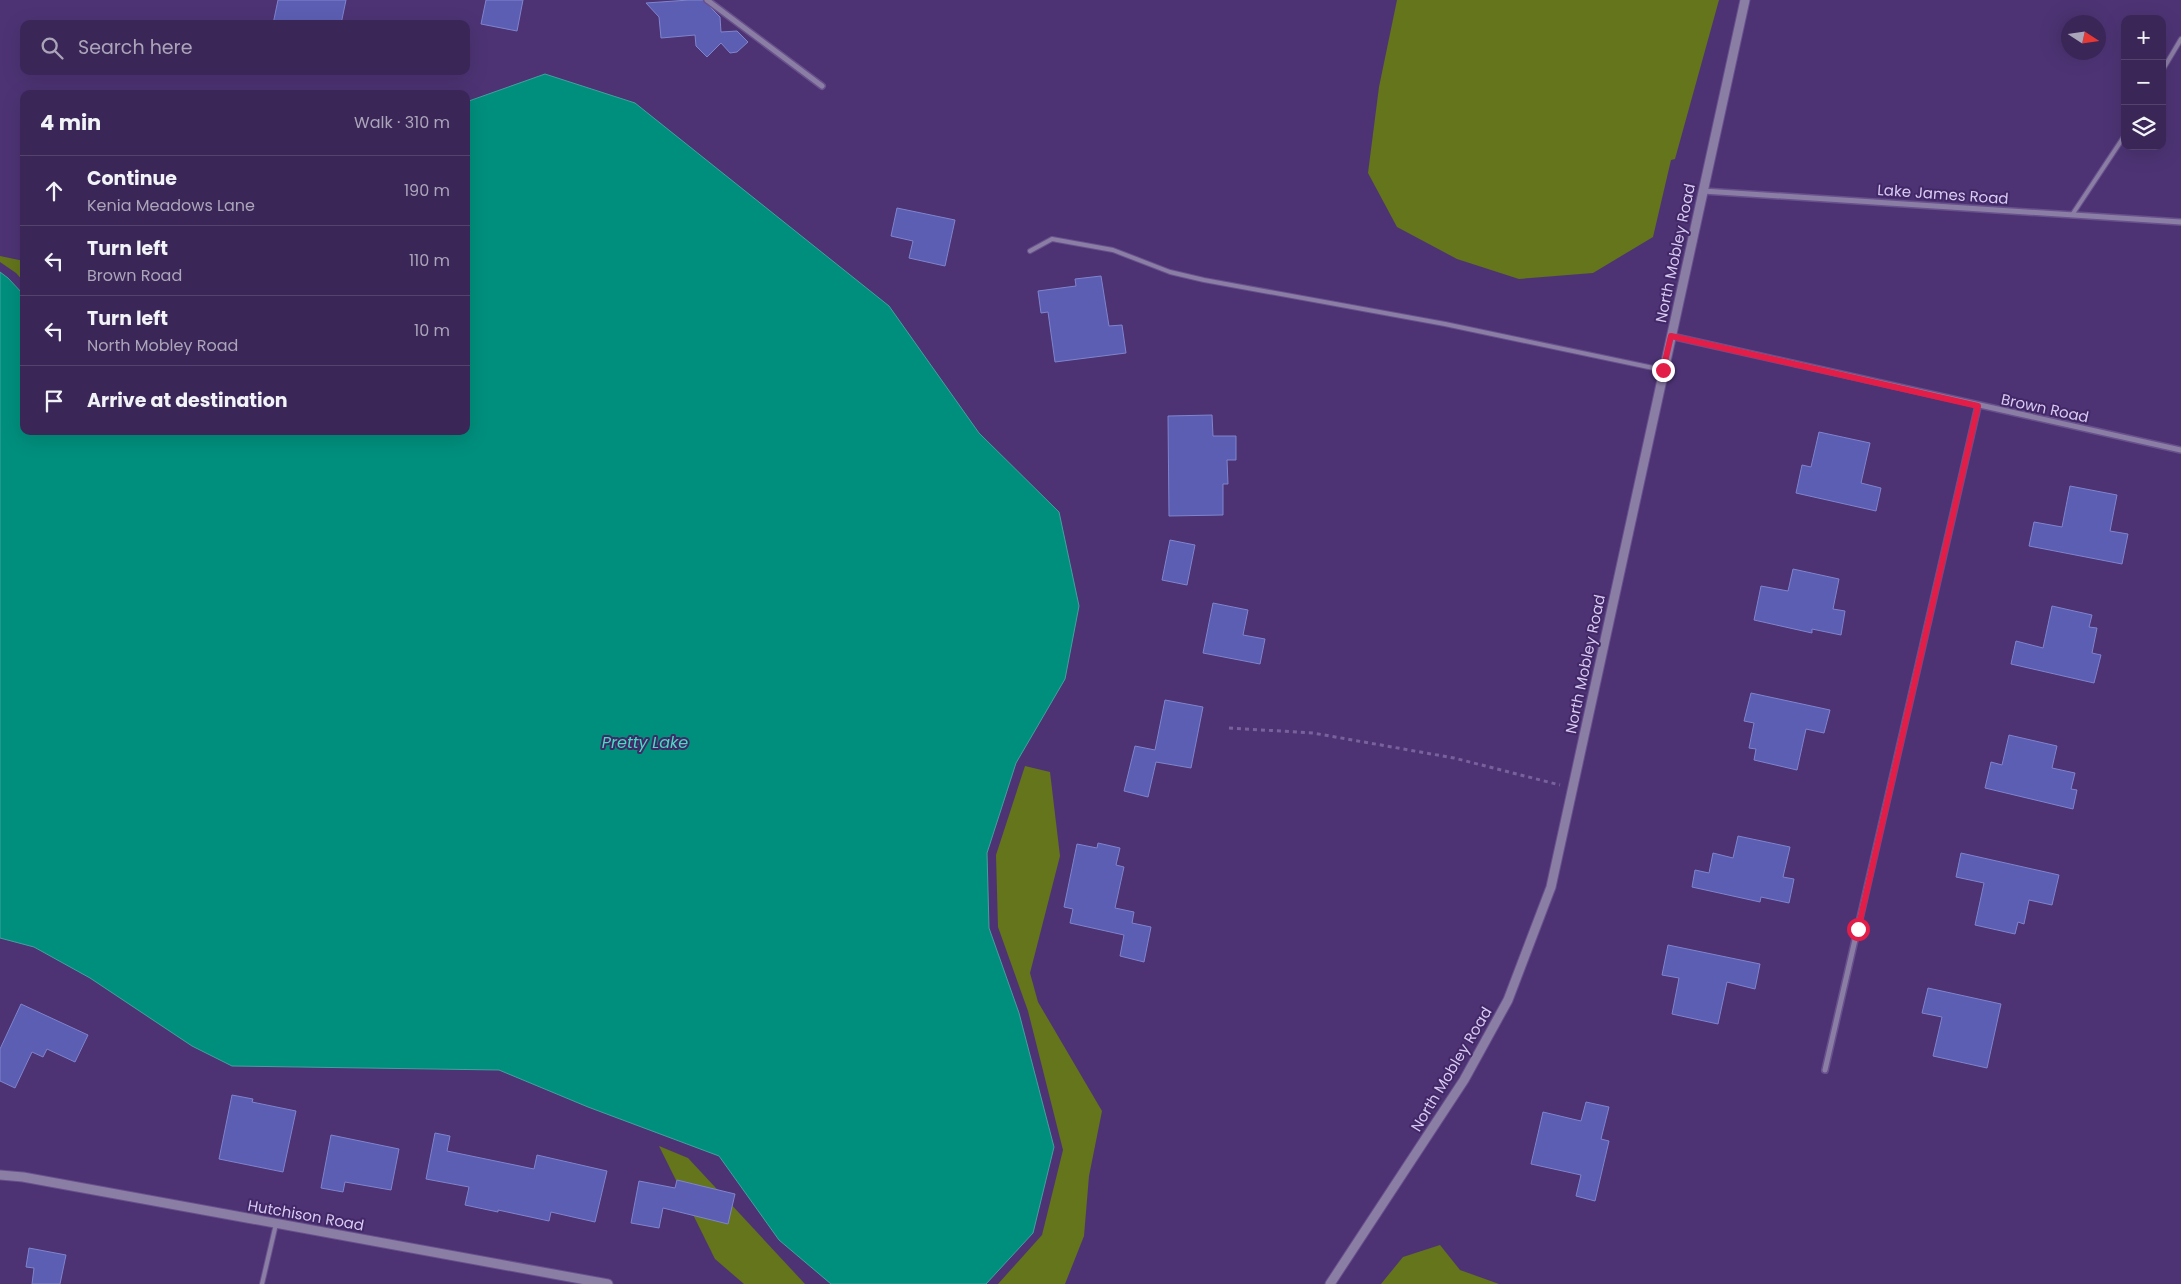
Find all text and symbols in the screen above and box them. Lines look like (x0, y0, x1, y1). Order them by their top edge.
north arrow (2061, 15, 2106, 60)
map controls (2121, 15, 2166, 150)
button: + (2121, 15, 2166, 60)
search box (20, 20, 470, 75)
icon: search (38, 34, 66, 62)
text: Search here (78, 34, 192, 61)
button: − (2121, 60, 2166, 105)
button: layers (2121, 105, 2166, 150)
text: 4 min (40, 108, 101, 137)
text: Walk · 310 m (354, 111, 450, 134)
text: Continue (87, 165, 177, 192)
icon: ahead (40, 177, 68, 205)
text: 190 m (404, 179, 450, 202)
street label: Lake James Road (1877, 179, 2009, 209)
street label: North Mobley Road (1650, 181, 1700, 325)
text: Kenia Meadows Lane (87, 194, 255, 217)
text: Turn left (87, 235, 168, 262)
icon: left (40, 247, 68, 275)
text: 110 m (409, 249, 450, 272)
text: Brown Road (87, 264, 182, 287)
text: Turn left (87, 305, 168, 332)
icon: left (40, 317, 68, 345)
text: 10 m (414, 319, 450, 342)
text: North Mobley Road (87, 334, 238, 357)
route end (1652, 359, 1675, 382)
icon: arrive (40, 387, 68, 415)
text: Arrive at destination (87, 387, 288, 414)
street label: Brown Road (1999, 388, 2091, 428)
street label: North Mobley Road (1560, 592, 1610, 736)
water label: Pretty Lake (602, 731, 688, 754)
route start (1847, 918, 1870, 941)
street label: North Mobley Road (1405, 1003, 1497, 1135)
street label: Hutchison Road (246, 1194, 366, 1236)

